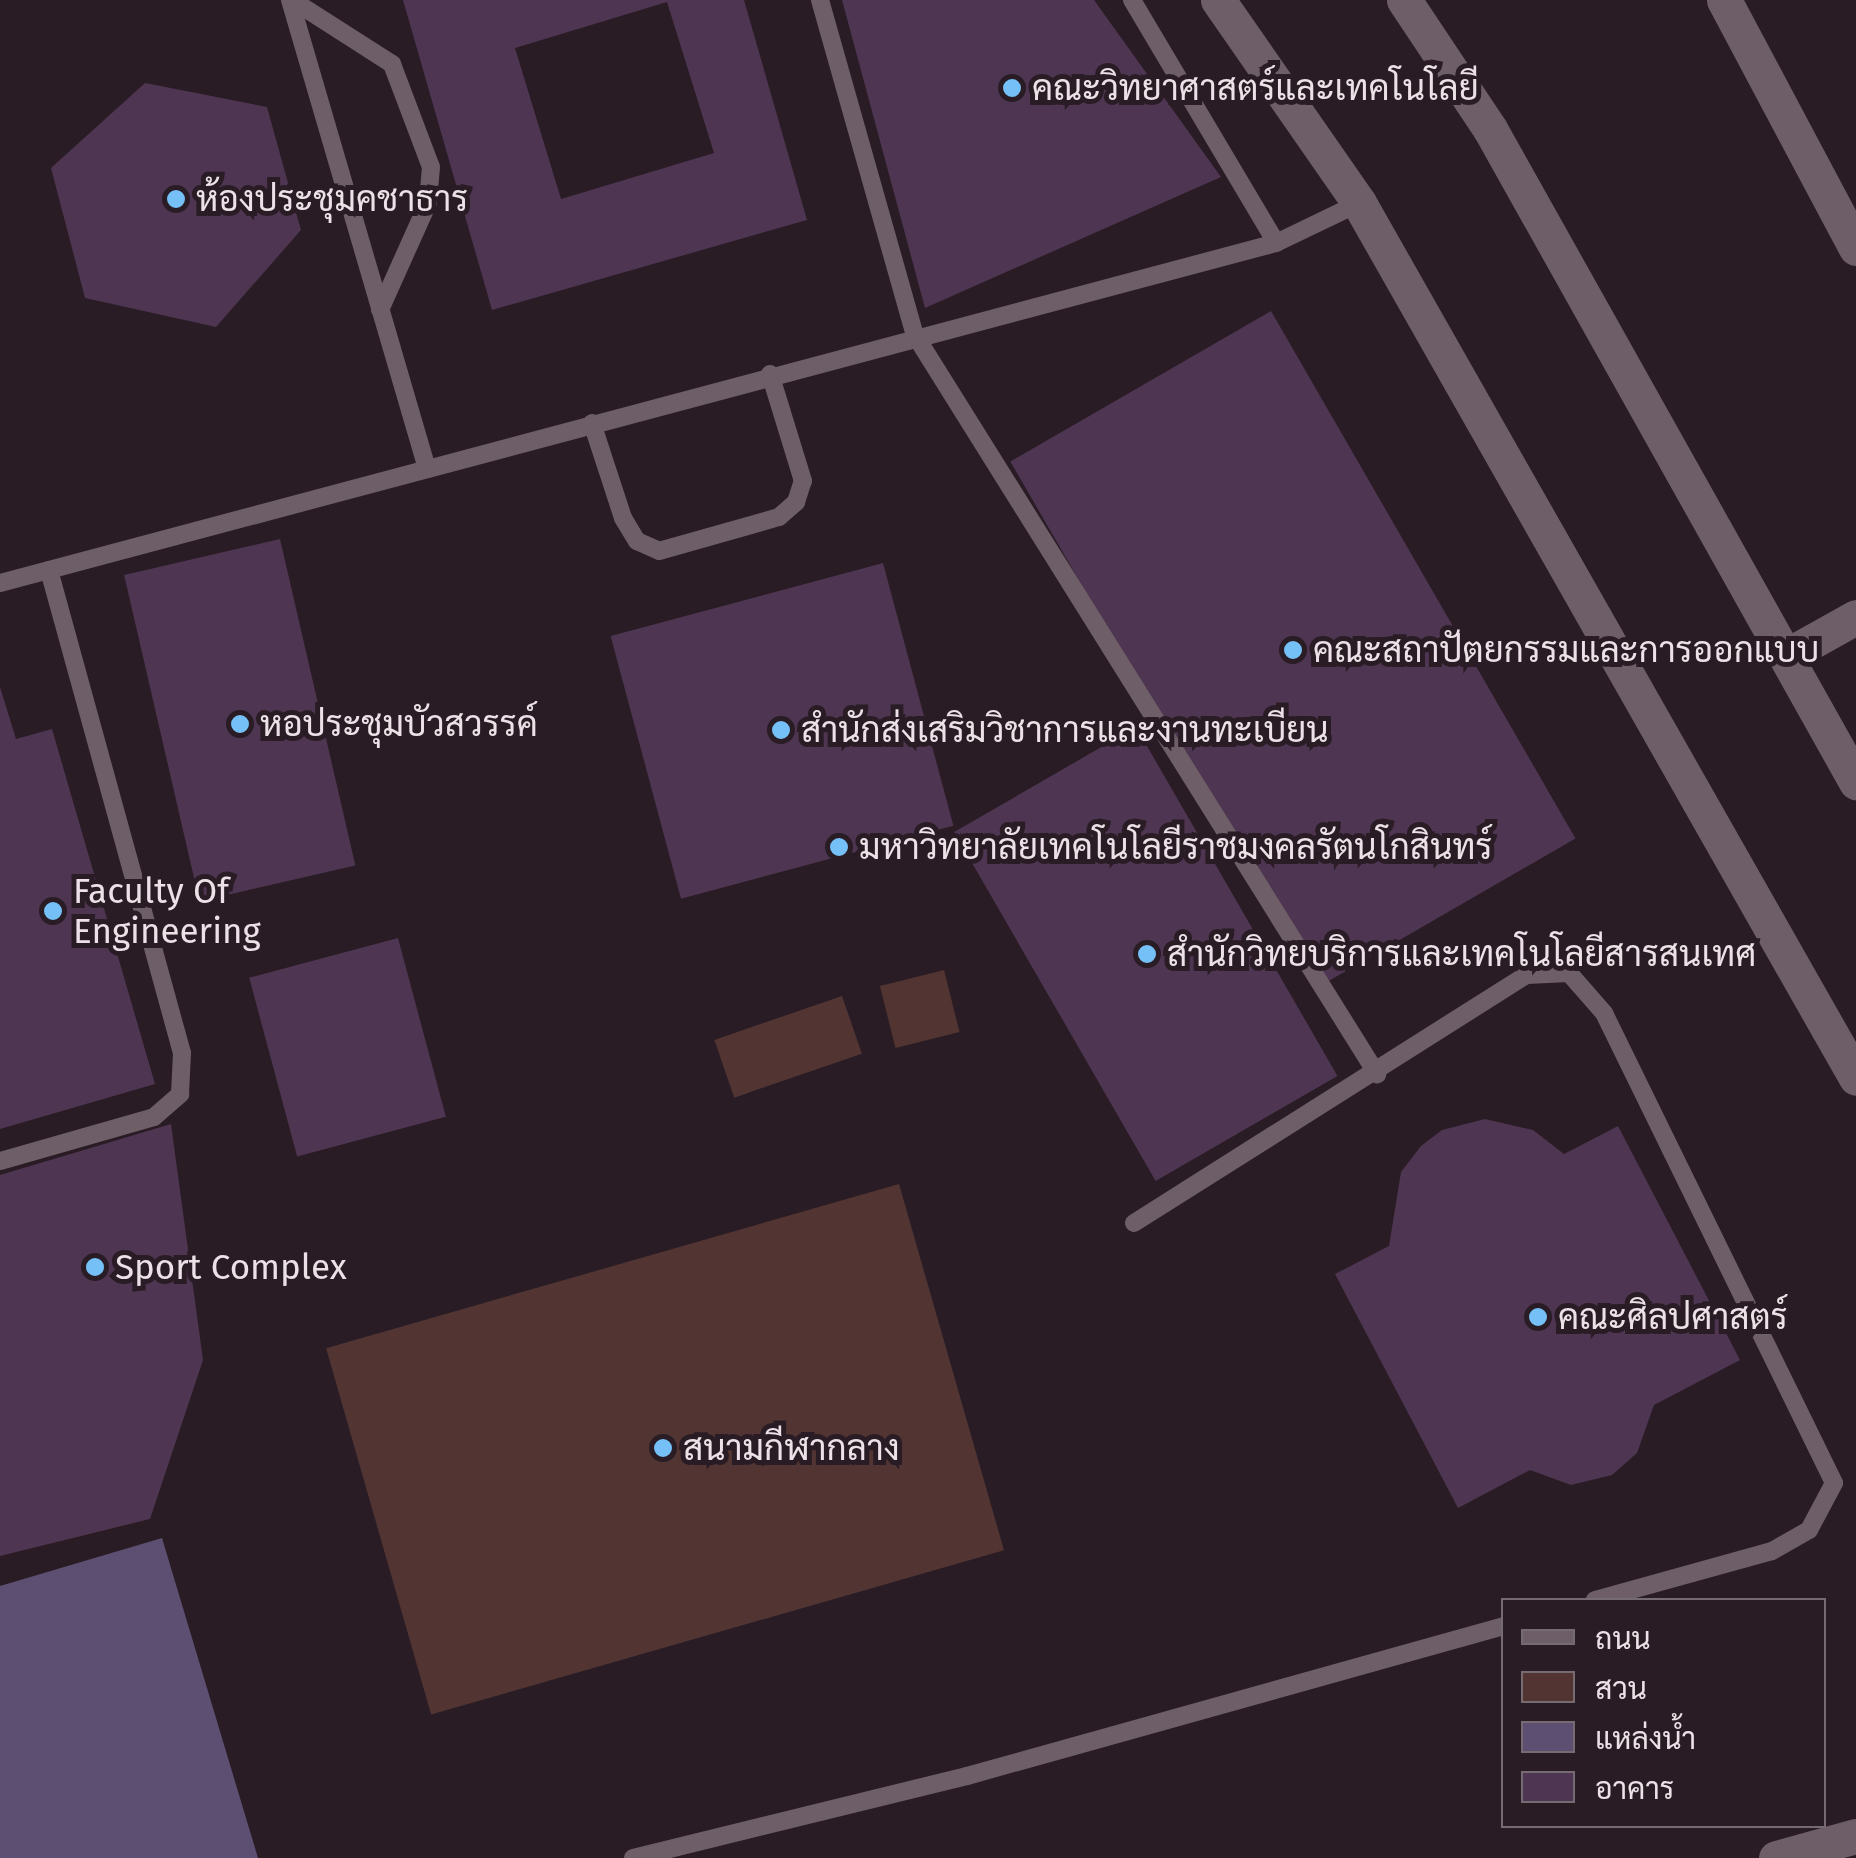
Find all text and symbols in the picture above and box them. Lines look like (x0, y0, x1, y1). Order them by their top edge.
place label: คณะวิทยาศาสตร์และเทคโนโลยี (1032, 67, 1479, 109)
marker: คณะวิทยาศาสตร์และเทคโนโลยี (1001, 77, 1023, 99)
place label: ห้องประชุมคชาธาร (196, 178, 468, 220)
marker: ห้องประชุมคชาธาร (165, 188, 187, 210)
place label: คณะสถาปัตยกรรมและการออกแบบ (1313, 629, 1819, 671)
marker: คณะสถาปัตยกรรมและการออกแบบ (1282, 639, 1304, 661)
place label: หอประชุมบัวสวรรค์ (260, 703, 538, 745)
place label: สำนักส่งเสริมวิชาการและงานทะเบียน (801, 709, 1329, 751)
marker: หอประชุมบัวสวรรค์ (229, 713, 251, 735)
marker: สำนักส่งเสริมวิชาการและงานทะเบียน (770, 719, 792, 741)
place label: มหาวิทยาลัยเทคโนโลยีราชมงคลรัตนโกสินทร์ (859, 826, 1492, 868)
marker: มหาวิทยาลัยเทคโนโลยีราชมงคลรัตนโกสินทร์ (828, 836, 850, 858)
place label: Faculty Of Engineering (73, 870, 261, 952)
marker: Faculty Of Engineering (42, 900, 64, 922)
place label: สำนักวิทยบริการและเทคโนโลยีสารสนเทศ (1167, 933, 1756, 975)
marker: สำนักวิทยบริการและเทคโนโลยีสารสนเทศ (1136, 943, 1158, 965)
place label: Sport Complex (115, 1246, 347, 1288)
marker: Sport Complex (84, 1256, 106, 1278)
place label: คณะศิลปศาสตร์ (1558, 1296, 1788, 1338)
marker: คณะศิลปศาสตร์ (1527, 1306, 1549, 1328)
place label: สนามกีฬากลาง (683, 1427, 900, 1469)
marker: สนามกีฬากลาง (652, 1437, 674, 1459)
legend (1501, 1598, 1826, 1828)
text: ถนน (1595, 1621, 1651, 1657)
text: สวน (1595, 1671, 1647, 1707)
text: แหล่งน้ำ (1595, 1721, 1696, 1757)
text: อาคาร (1595, 1771, 1674, 1807)

